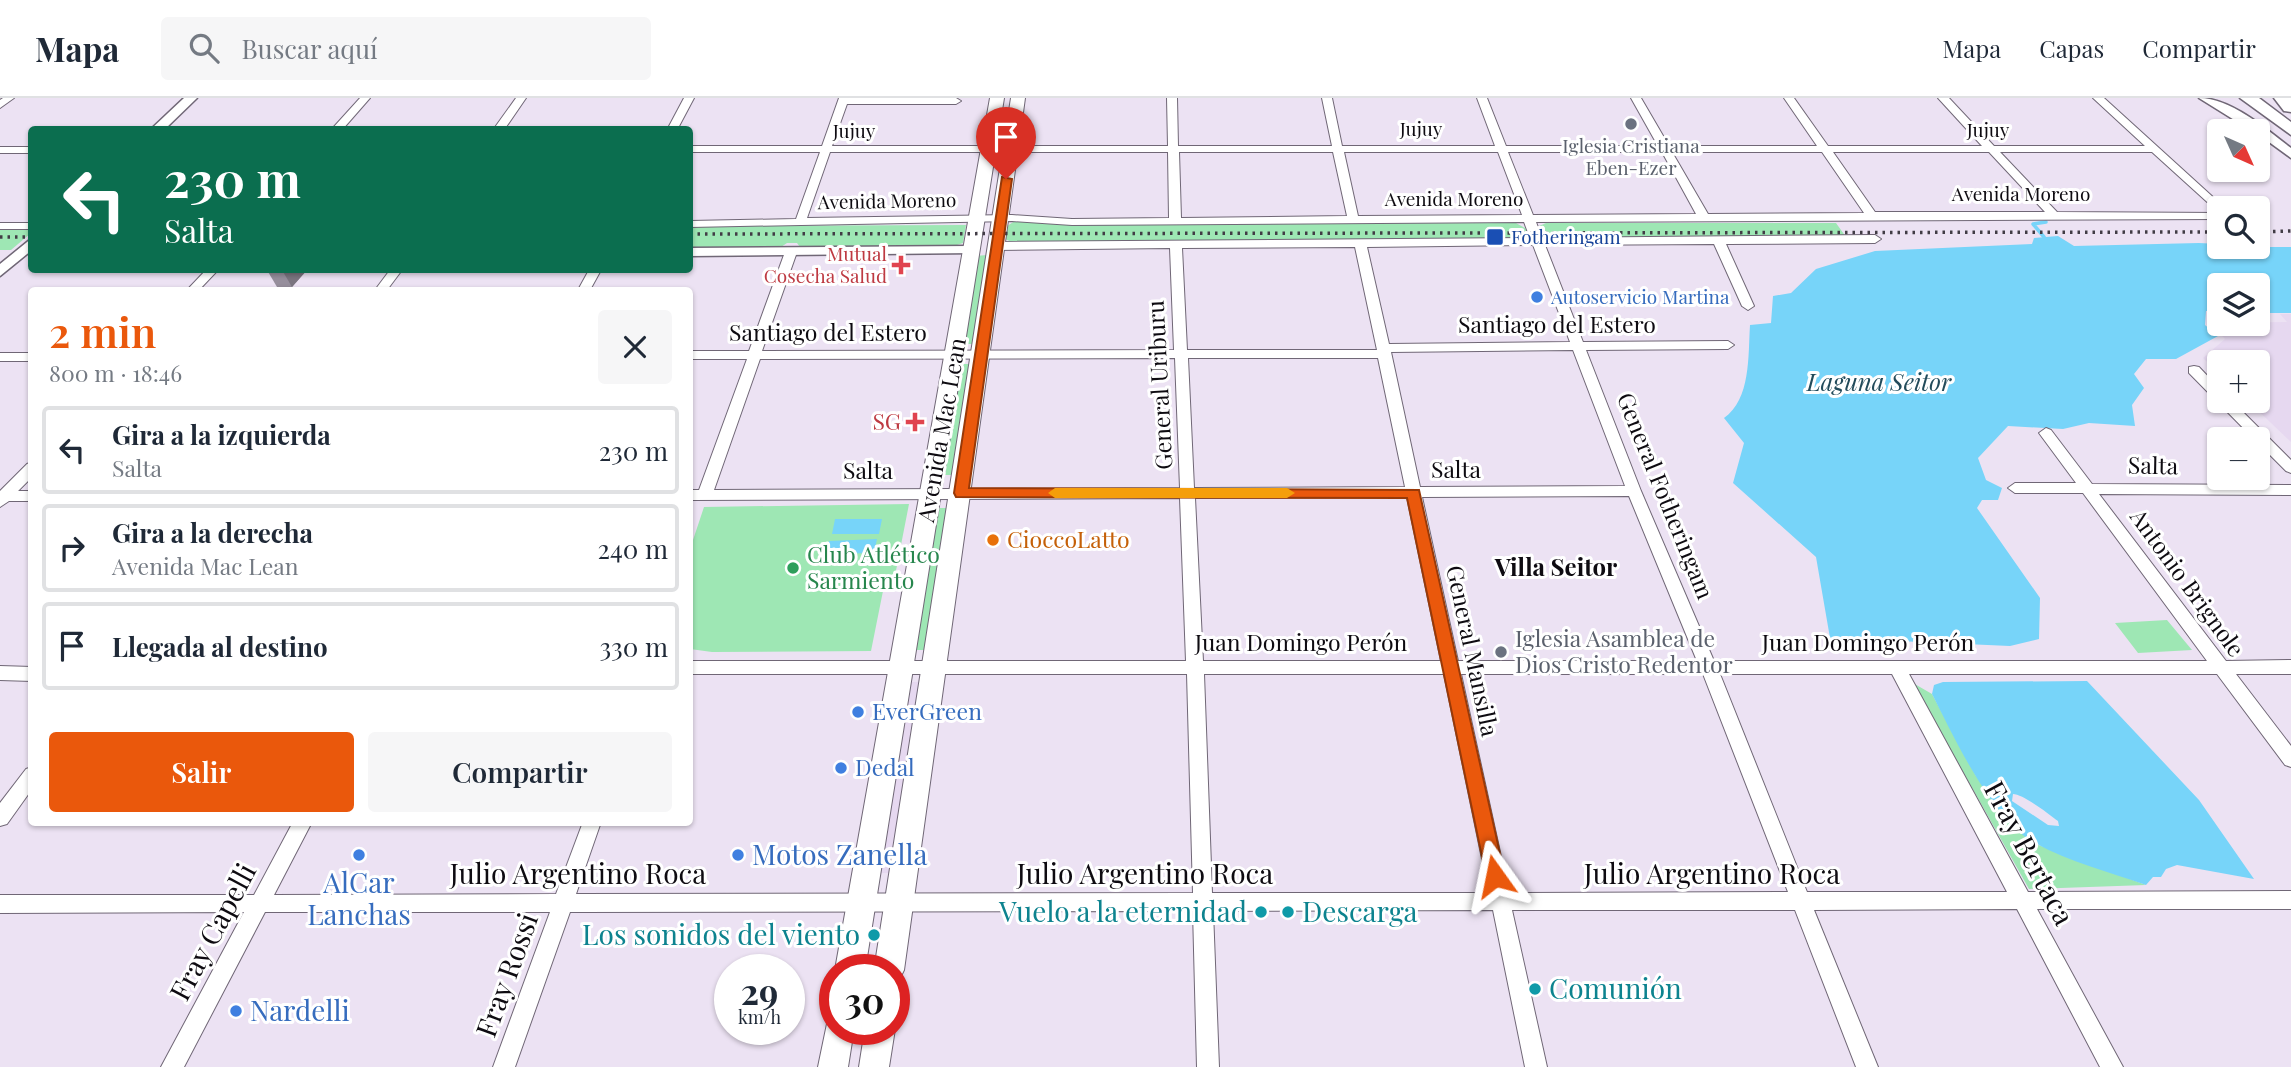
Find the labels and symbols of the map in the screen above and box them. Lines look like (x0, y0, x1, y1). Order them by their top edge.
pin (976, 107, 1036, 179)
street label: Jujuy (1399, 115, 1443, 141)
marker: Iglesia Cristiana Eben-Ezer (1623, 116, 1639, 132)
street label: Jujuy (1966, 116, 2010, 142)
street label: Jujuy (832, 117, 876, 143)
north arrow (2207, 119, 2270, 182)
place label: Iglesia Cristiana Eben-Ezer (1562, 132, 1700, 180)
street label: Avenida Moreno (1951, 180, 2090, 206)
street label: Avenida Moreno (1384, 185, 1523, 211)
street label: Avenida Moreno (816, 186, 957, 214)
place label: Fotheringam (1511, 223, 1621, 249)
marker: Fotheringam (1485, 227, 1505, 247)
place label: Mutual Cosecha Salud (764, 240, 888, 288)
marker: Mutual Cosecha Salud (893, 257, 909, 273)
place label: Autoservicio Martina (1550, 283, 1730, 309)
marker: Autoservicio Martina (1529, 289, 1545, 305)
street label: General Uriburu (1139, 300, 1178, 470)
street label: Santiago del Estero (1458, 308, 1656, 339)
street label: Santiago del Estero (729, 316, 927, 347)
street label: Avenida Mac Lean (909, 335, 972, 525)
water label: Laguna Seitor (1806, 365, 1952, 397)
street label: General Fotheringam (1611, 388, 1722, 604)
place label: SG (872, 405, 901, 436)
marker: SG (907, 414, 923, 430)
street label: Salta (2128, 449, 2179, 480)
street label: Salta (1431, 453, 1482, 484)
street label: Salta (843, 454, 894, 485)
street label: Antonio Brignole (2124, 501, 2252, 662)
place label: CioccoLatto (1007, 523, 1130, 554)
marker: CioccoLatto (985, 532, 1001, 548)
place label: Club Atlético Sarmiento (807, 538, 940, 595)
district label: Villa Seitor (1494, 550, 1618, 582)
marker: Club Atlético Sarmiento (785, 560, 801, 576)
street label: General Mansilla (1440, 562, 1507, 739)
place label: Iglesia Asamblea de Dios Cristo Redentor (1515, 622, 1733, 679)
street label: Juan Domingo Perón (1194, 626, 1408, 657)
street label: Juan Domingo Perón (1761, 626, 1975, 657)
marker: Iglesia Asamblea de Dios Cristo Redentor (1493, 644, 1509, 660)
place label: EverGreen (872, 695, 982, 726)
marker: EverGreen (850, 704, 866, 720)
place label: Dedal (855, 751, 915, 782)
marker: Dedal (833, 760, 849, 776)
street label: Fray Bertaca (1977, 774, 2084, 931)
place label: Motos Zanella (752, 835, 927, 872)
position arrow (1458, 839, 1532, 913)
marker: AlCar Lanchas (351, 847, 367, 863)
marker: Motos Zanella (730, 847, 746, 863)
street label: Julio Argentino Roca (449, 854, 706, 891)
street label: Julio Argentino Roca (1016, 854, 1273, 891)
street label: Julio Argentino Roca (1583, 854, 1840, 891)
street label: Fray Capelli (160, 856, 263, 1006)
place label: AlCar Lanchas (307, 863, 411, 932)
place label: Vuelo a la eternidad (998, 892, 1247, 929)
place label: Descarga (1302, 892, 1417, 929)
marker: Vuelo a la eternidad (1253, 904, 1269, 920)
marker: Descarga (1280, 904, 1296, 920)
street label: Fray Rossi (466, 907, 545, 1042)
place label: Los sonidos del viento (582, 915, 860, 952)
marker: Los sonidos del viento (866, 927, 882, 943)
speed limit sign: 30 (819, 954, 910, 1045)
place label: Comunión (1549, 969, 1682, 1006)
marker: Comunión (1527, 981, 1543, 997)
place label: Nardelli (250, 991, 350, 1028)
marker: Nardelli (228, 1003, 244, 1019)

